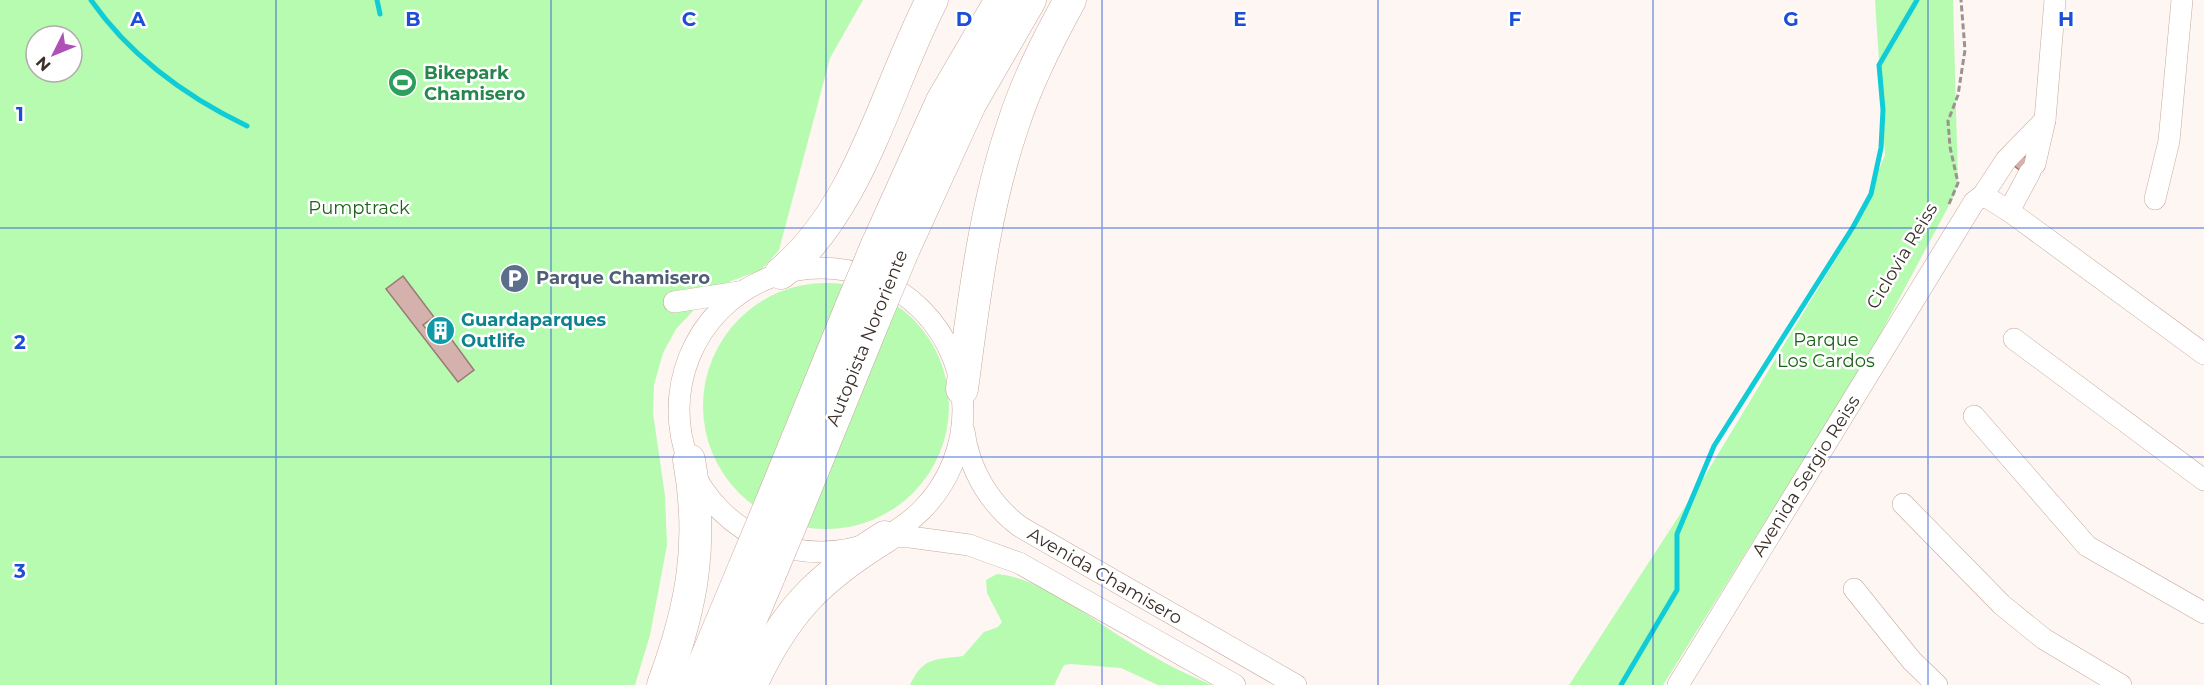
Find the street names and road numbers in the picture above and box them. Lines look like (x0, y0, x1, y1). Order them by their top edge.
street label: Ciclovia Reiss (1862, 199, 1942, 313)
street label: Autopista Nororiente (822, 247, 912, 429)
street label: Avenida Sergio Reiss (1747, 391, 1865, 561)
street label: Avenida Chamisero (1024, 523, 1186, 629)

